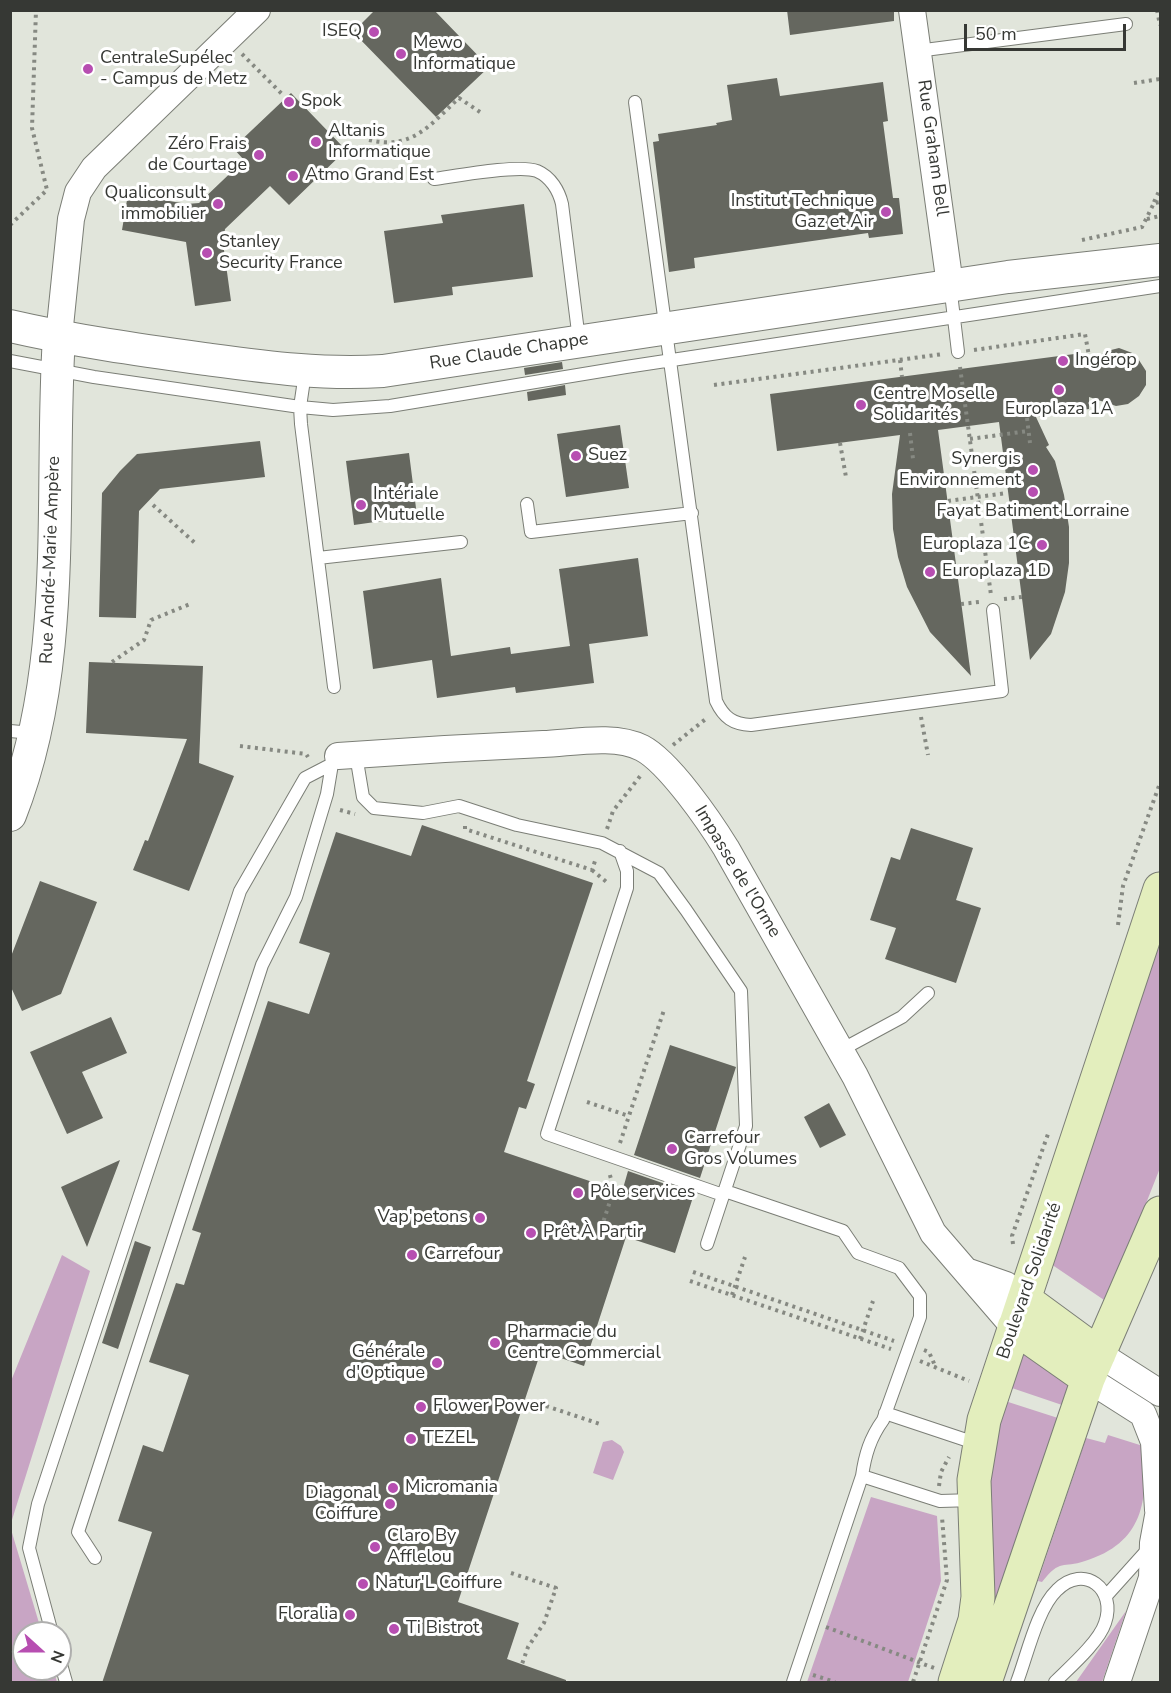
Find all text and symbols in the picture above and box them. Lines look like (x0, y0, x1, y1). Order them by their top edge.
scale bar (967, 12, 1129, 50)
place label: ISEQ (322, 21, 362, 43)
text: 50 m (975, 22, 1017, 46)
marker: ISEQ (367, 25, 381, 39)
place label: Mewo Informatique (413, 33, 516, 76)
marker: Mewo Informatique (394, 47, 408, 61)
place label: CentraleSupélec - Campus de Metz (100, 48, 247, 90)
marker: CentraleSupélec - Campus de Metz (81, 62, 95, 76)
street label: Rue Graham Bell (912, 78, 952, 218)
place label: Spok (301, 91, 342, 113)
marker: Spok (282, 95, 296, 109)
place label: Altanis Informatique (328, 121, 431, 164)
place label: Zéro Frais de Courtage (148, 134, 247, 176)
marker: Altanis Informatique (309, 135, 323, 149)
marker: Zéro Frais de Courtage (252, 148, 266, 162)
place label: Atmo Grand Est (305, 165, 434, 187)
marker: Atmo Grand Est (286, 169, 300, 183)
place label: Qualiconsult immobilier (104, 183, 206, 226)
place label: Institut Technique Gaz et Air (731, 191, 874, 234)
marker: Qualiconsult immobilier (211, 197, 225, 211)
marker: Institut Technique Gaz et Air (879, 205, 893, 219)
place label: Stanley Security France (219, 232, 343, 274)
marker: Stanley Security France (200, 246, 214, 260)
street label: Rue Claude Chappe (428, 329, 590, 375)
place label: Ingérop (1075, 350, 1137, 372)
marker: Ingérop (1056, 354, 1070, 368)
marker: Europlaza 1A (1052, 383, 1066, 397)
place label: Centre Moselle Solidarités (873, 384, 995, 426)
marker: Centre Moselle Solidarités (854, 398, 868, 412)
place label: Europlaza 1A (1005, 399, 1113, 421)
place label: Suez (588, 445, 627, 467)
marker: Suez (569, 449, 583, 463)
place label: Synergis Environnement (899, 449, 1021, 492)
street label: Rue André-Marie Ampère (37, 456, 65, 664)
marker: Synergis Environnement (1026, 463, 1040, 477)
place label: Intériale Mutuelle (373, 484, 445, 526)
marker: Fayat Batiment Lorraine (1026, 485, 1040, 499)
marker: Intériale Mutuelle (354, 498, 368, 512)
place label: Fayat Batiment Lorraine (937, 501, 1129, 523)
place label: Europlaza 1C (922, 534, 1030, 556)
marker: Europlaza 1C (1035, 538, 1049, 552)
place label: Europlaza 1D (942, 561, 1051, 583)
marker: Europlaza 1D (923, 565, 937, 579)
street label: Impasse de l'Orme (689, 802, 785, 942)
place label: Carrefour Gros Volumes (684, 1128, 797, 1170)
marker: Carrefour Gros Volumes (665, 1142, 679, 1156)
place label: Pôle services (590, 1182, 695, 1204)
marker: Pôle services (571, 1186, 585, 1200)
street label: Boulevard Solidarité (993, 1200, 1067, 1362)
place label: Vap'petons (377, 1207, 468, 1229)
marker: Vap'petons (473, 1211, 487, 1225)
place label: Prêt À Partir (543, 1222, 643, 1244)
marker: Prêt À Partir (524, 1226, 538, 1240)
place label: Carrefour (424, 1244, 500, 1266)
marker: Carrefour (405, 1248, 419, 1262)
place label: Pharmacie du Centre Commercial (507, 1322, 661, 1364)
marker: Pharmacie du Centre Commercial (488, 1336, 502, 1350)
place label: Générale d'Optique (346, 1342, 425, 1384)
marker: Générale d'Optique (430, 1356, 444, 1370)
place label: Flower Power (433, 1396, 546, 1418)
marker: Flower Power (414, 1400, 428, 1414)
place label: TEZEL (423, 1428, 475, 1450)
marker: TEZEL (404, 1432, 418, 1446)
place label: Micromania (405, 1477, 498, 1499)
marker: Micromania (386, 1481, 400, 1495)
place label: Diagonal Coiffure (305, 1483, 378, 1526)
marker: Diagonal Coiffure (383, 1497, 397, 1511)
place label: Claro By Afflelou (387, 1526, 456, 1568)
marker: Claro By Afflelou (368, 1540, 382, 1554)
place label: Natur'L Coiffure (375, 1573, 502, 1595)
marker: Natur'L Coiffure (356, 1577, 370, 1591)
place label: Floralia (278, 1604, 338, 1626)
marker: Floralia (343, 1608, 357, 1622)
place label: Ti Bistrot (406, 1618, 479, 1640)
north arrow (12, 1621, 72, 1681)
marker: Ti Bistrot (387, 1622, 401, 1636)
text: N (45, 1647, 69, 1666)

